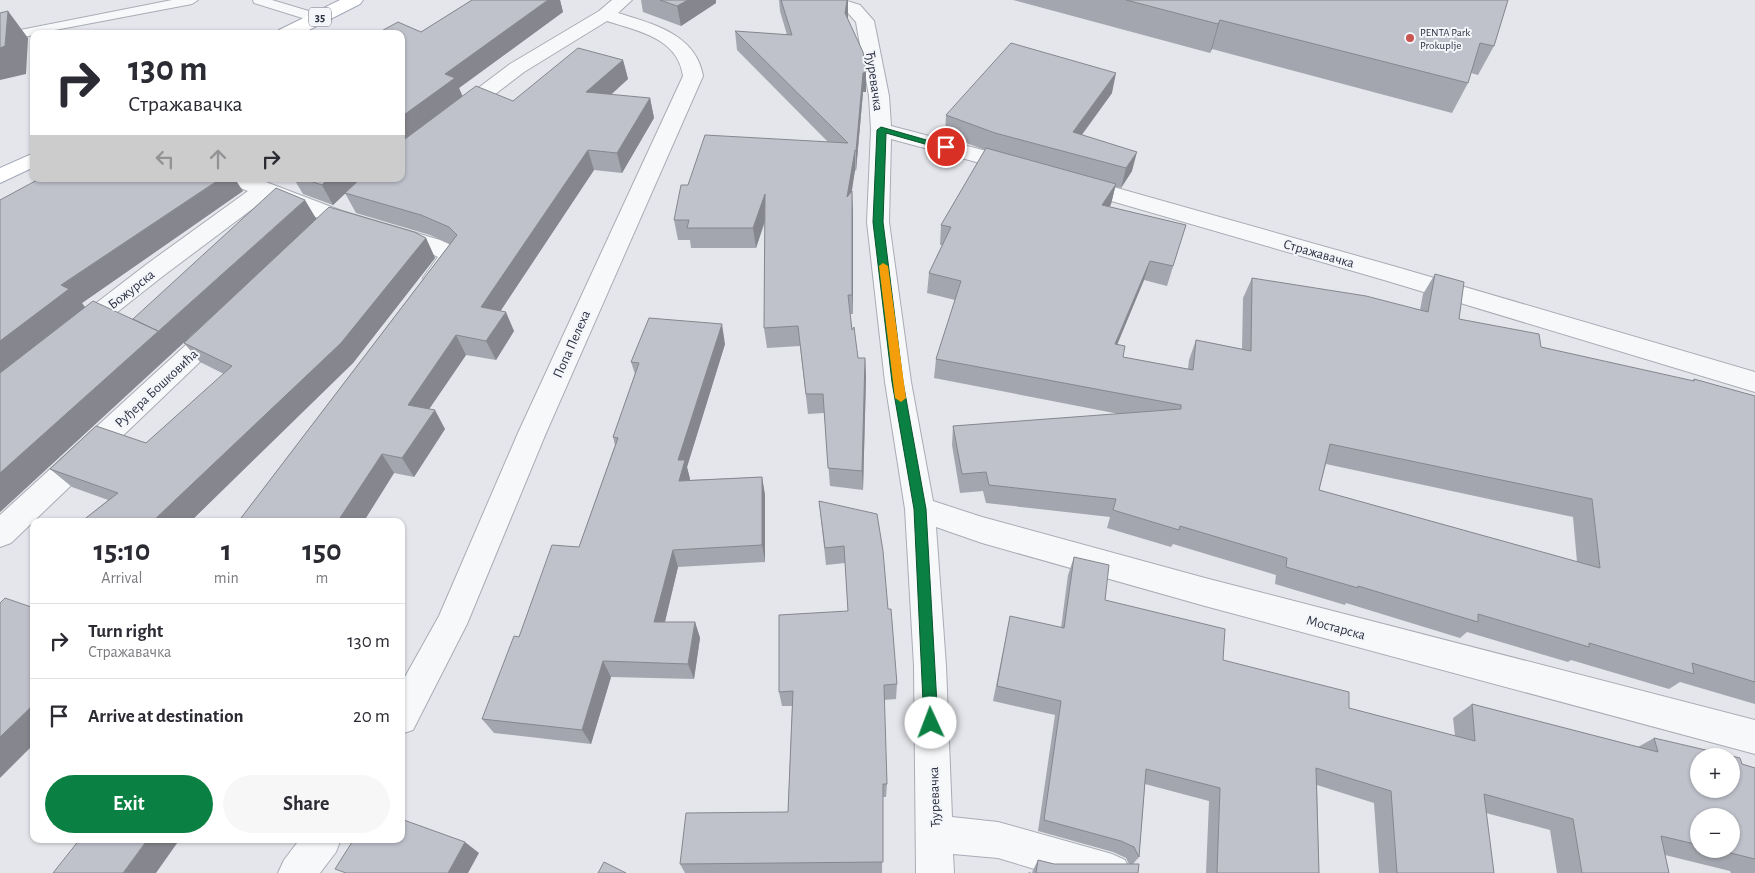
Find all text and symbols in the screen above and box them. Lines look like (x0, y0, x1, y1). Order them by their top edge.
road number: 35 (309, 8, 331, 26)
place label: PENTA Park Prokuplje (1420, 27, 1470, 51)
marker: PENTA Park Prokuplje (1404, 32, 1416, 44)
icon: right (45, 50, 110, 115)
street label: Ђуревачка (863, 50, 885, 113)
text: 130 m (128, 52, 207, 87)
text: Стражавачка (128, 93, 243, 115)
pin (925, 126, 967, 168)
icon: arrive (932, 133, 960, 161)
icon: left (151, 145, 179, 173)
icon: ahead (204, 145, 232, 173)
icon: right (257, 145, 285, 173)
street label: Стражавачка (1282, 237, 1356, 271)
street label: Божурска (106, 267, 158, 312)
street label: Попа Пелеха (551, 308, 593, 380)
street label: Руђера Бошковића (113, 346, 201, 431)
text: 15:10 (93, 536, 150, 566)
text: 1 (221, 536, 232, 566)
text: 150 (302, 536, 342, 566)
text: Arrival (101, 570, 142, 586)
text: min (214, 570, 239, 586)
text: m (315, 570, 328, 586)
street label: Мостарска (1305, 613, 1367, 643)
text: Turn right (88, 622, 163, 641)
icon: right (45, 627, 73, 655)
text: 130 m (347, 632, 390, 651)
text: Стражавачка (88, 644, 171, 660)
position arrow (904, 696, 956, 748)
icon: arrive (45, 702, 73, 730)
text: Arrive at destination (88, 707, 244, 726)
text: 20 m (353, 707, 390, 726)
map controls (1690, 748, 1740, 858)
button: + (1690, 748, 1740, 798)
street label: Ђуревачка (927, 766, 943, 827)
button: Exit (45, 775, 213, 833)
button: Share (223, 775, 390, 833)
button: − (1690, 808, 1740, 858)

